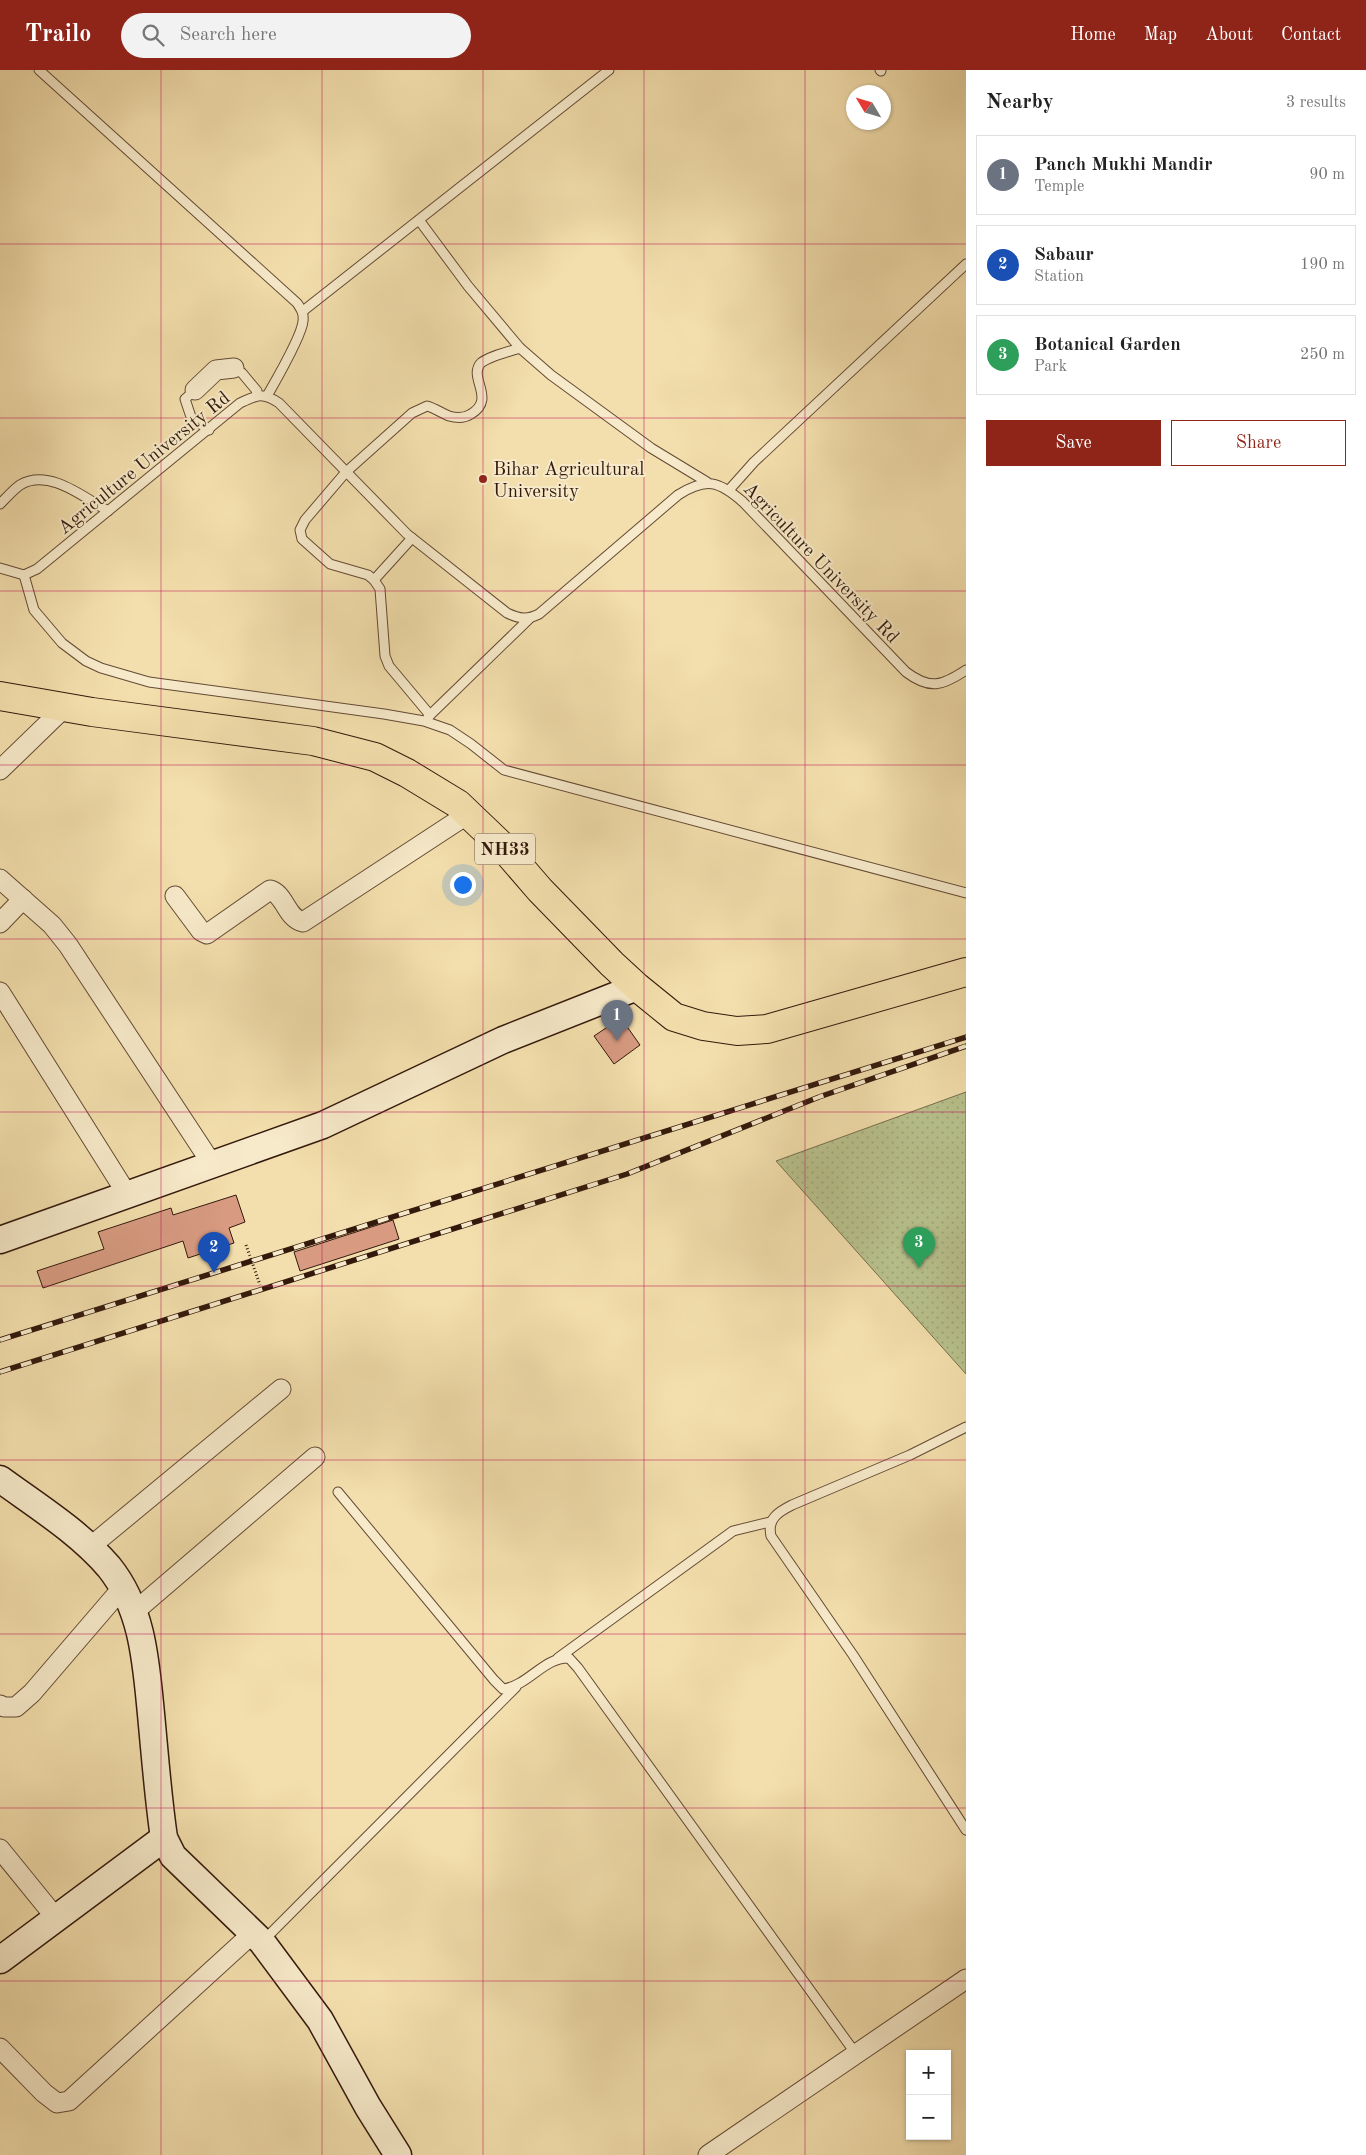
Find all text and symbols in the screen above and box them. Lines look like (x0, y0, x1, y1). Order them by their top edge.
search box (121, 13, 471, 58)
icon: search (139, 21, 167, 49)
text: Trailo (25, 23, 91, 47)
text: Search here (179, 26, 277, 45)
text: Home (1070, 26, 1116, 44)
text: Map (1144, 26, 1177, 44)
text: About (1205, 26, 1253, 44)
text: Contact (1281, 26, 1341, 44)
north arrow (846, 85, 891, 130)
text: Nearby (986, 92, 1054, 113)
text: 3 results (1286, 95, 1346, 111)
text: Panch Mukhi Mandir (1034, 156, 1212, 175)
text: 1 (998, 167, 1008, 183)
text: 90 m (1309, 167, 1345, 183)
text: Temple (1034, 179, 1084, 195)
text: Sabaur (1034, 246, 1094, 265)
text: 2 (998, 257, 1008, 273)
text: 190 m (1300, 257, 1345, 273)
text: Station (1034, 269, 1084, 285)
text: Botanical Garden (1034, 336, 1181, 355)
text: 3 (998, 347, 1008, 363)
text: 250 m (1300, 347, 1345, 363)
text: Park (1034, 359, 1067, 375)
street label: Agriculture University Rd (55, 389, 234, 539)
button: Save (986, 420, 1161, 466)
button: Share (1171, 420, 1346, 466)
place label: Bihar Agricultural University (493, 461, 644, 502)
marker: Bihar Agricultural University (477, 473, 489, 485)
street label: Agriculture University Rd (739, 480, 902, 648)
road number: NH33 (475, 834, 535, 864)
your location (450, 872, 476, 898)
pin: 1 (601, 1000, 633, 1041)
pin: 3 (903, 1227, 935, 1268)
pin: 2 (198, 1232, 230, 1273)
map controls (906, 2050, 951, 2140)
button: + (906, 2050, 951, 2095)
button: − (906, 2095, 951, 2140)

